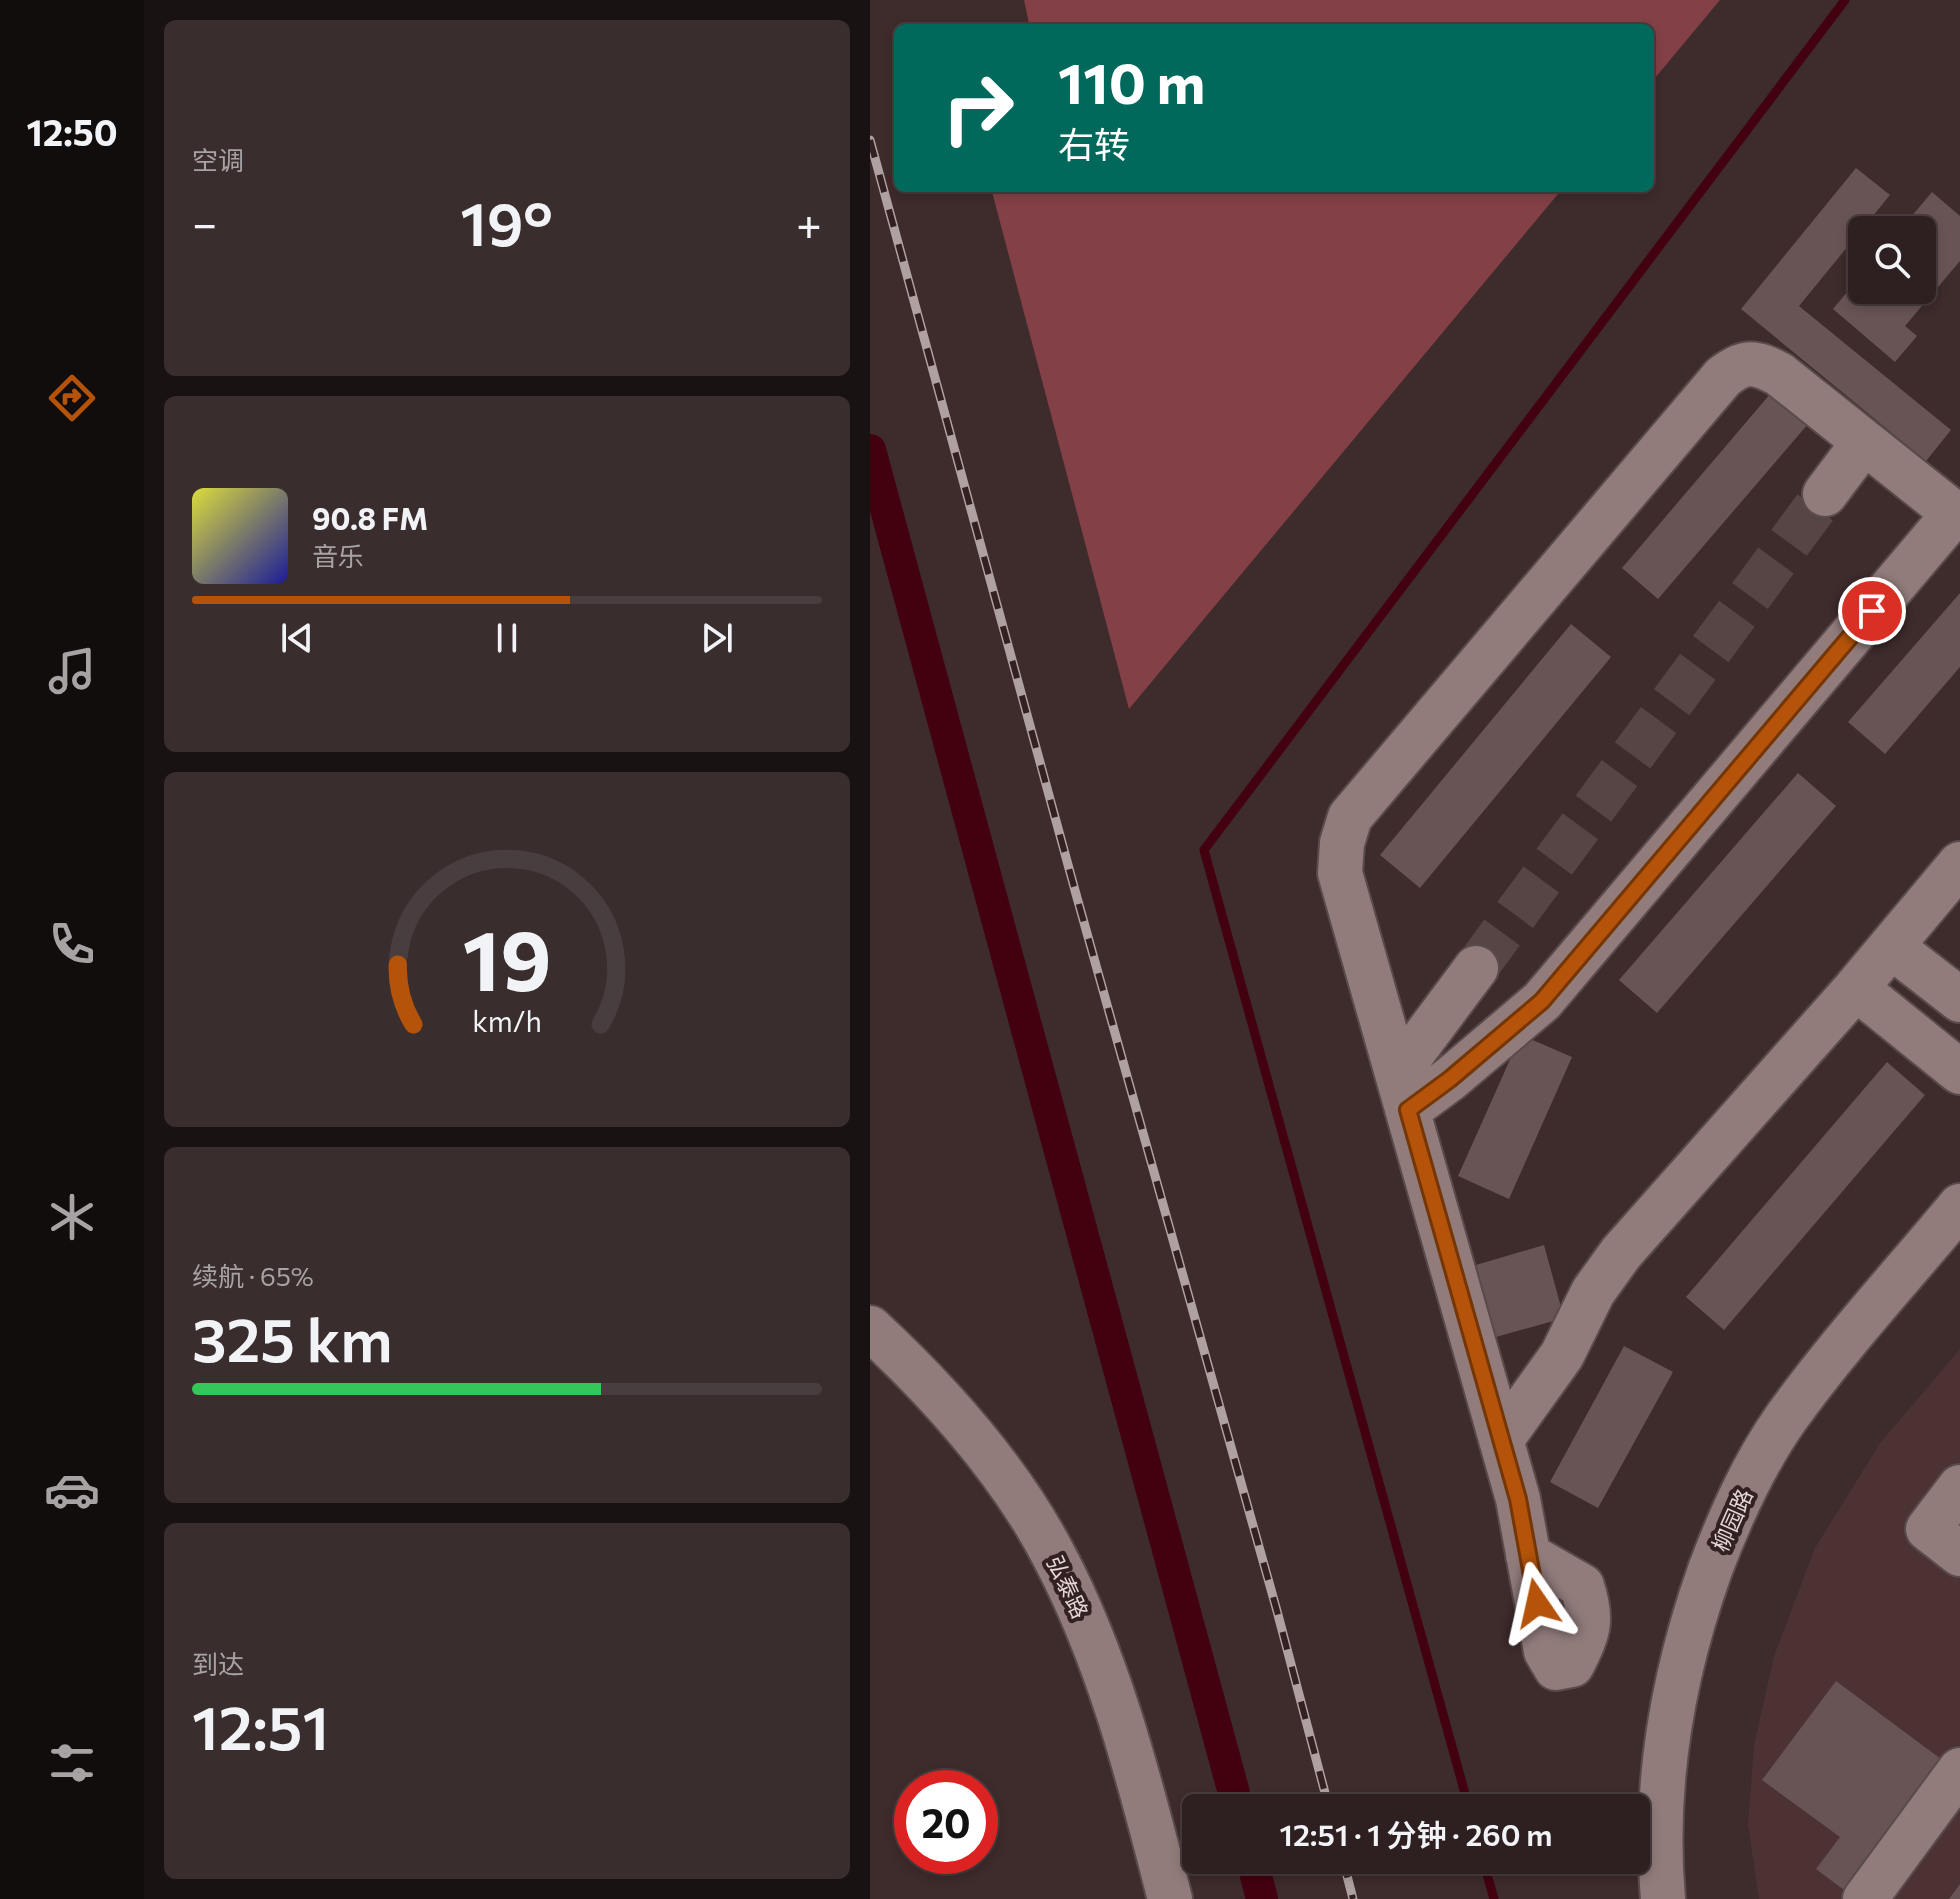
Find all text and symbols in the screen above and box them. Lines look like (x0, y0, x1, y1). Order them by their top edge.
text: 110 m (1058, 47, 1205, 116)
icon: right (926, 56, 1030, 160)
text: 12:50 (26, 109, 118, 153)
text: 右转 (1058, 121, 1130, 165)
text: 空调 (192, 144, 244, 175)
text: 19° (460, 185, 553, 258)
text: − (192, 195, 217, 249)
text: + (796, 195, 822, 249)
map controls (1848, 216, 1936, 304)
button: search (1848, 216, 1936, 304)
icon: directions (44, 370, 100, 426)
text: 90.8 FM (312, 499, 428, 536)
text: 音乐 (312, 540, 364, 571)
pin (1838, 577, 1906, 645)
icon: arrive (1850, 589, 1894, 633)
icon: previous (275, 616, 319, 660)
icon: pause (485, 616, 529, 660)
icon: next (695, 616, 739, 660)
icon: music (44, 643, 100, 699)
text: 19 (463, 906, 551, 1008)
icon: phone (44, 916, 100, 972)
text: km/h (472, 1004, 542, 1039)
icon: climate (44, 1189, 100, 1245)
text: 续航 · 65% (192, 1260, 314, 1291)
text: 325 km (192, 1301, 393, 1374)
icon: car (44, 1462, 100, 1518)
street label: 柳园路 (1706, 1484, 1758, 1556)
street label: 弘泰路 (1042, 1551, 1094, 1623)
position arrow (1495, 1561, 1579, 1645)
text: 到达 (192, 1648, 244, 1679)
text: 12:51 (192, 1689, 329, 1762)
icon: filters (44, 1735, 100, 1791)
speed limit sign: 20 (894, 1770, 998, 1874)
text: 12:51 · 1 分钟 · 260 m (1280, 1815, 1552, 1852)

